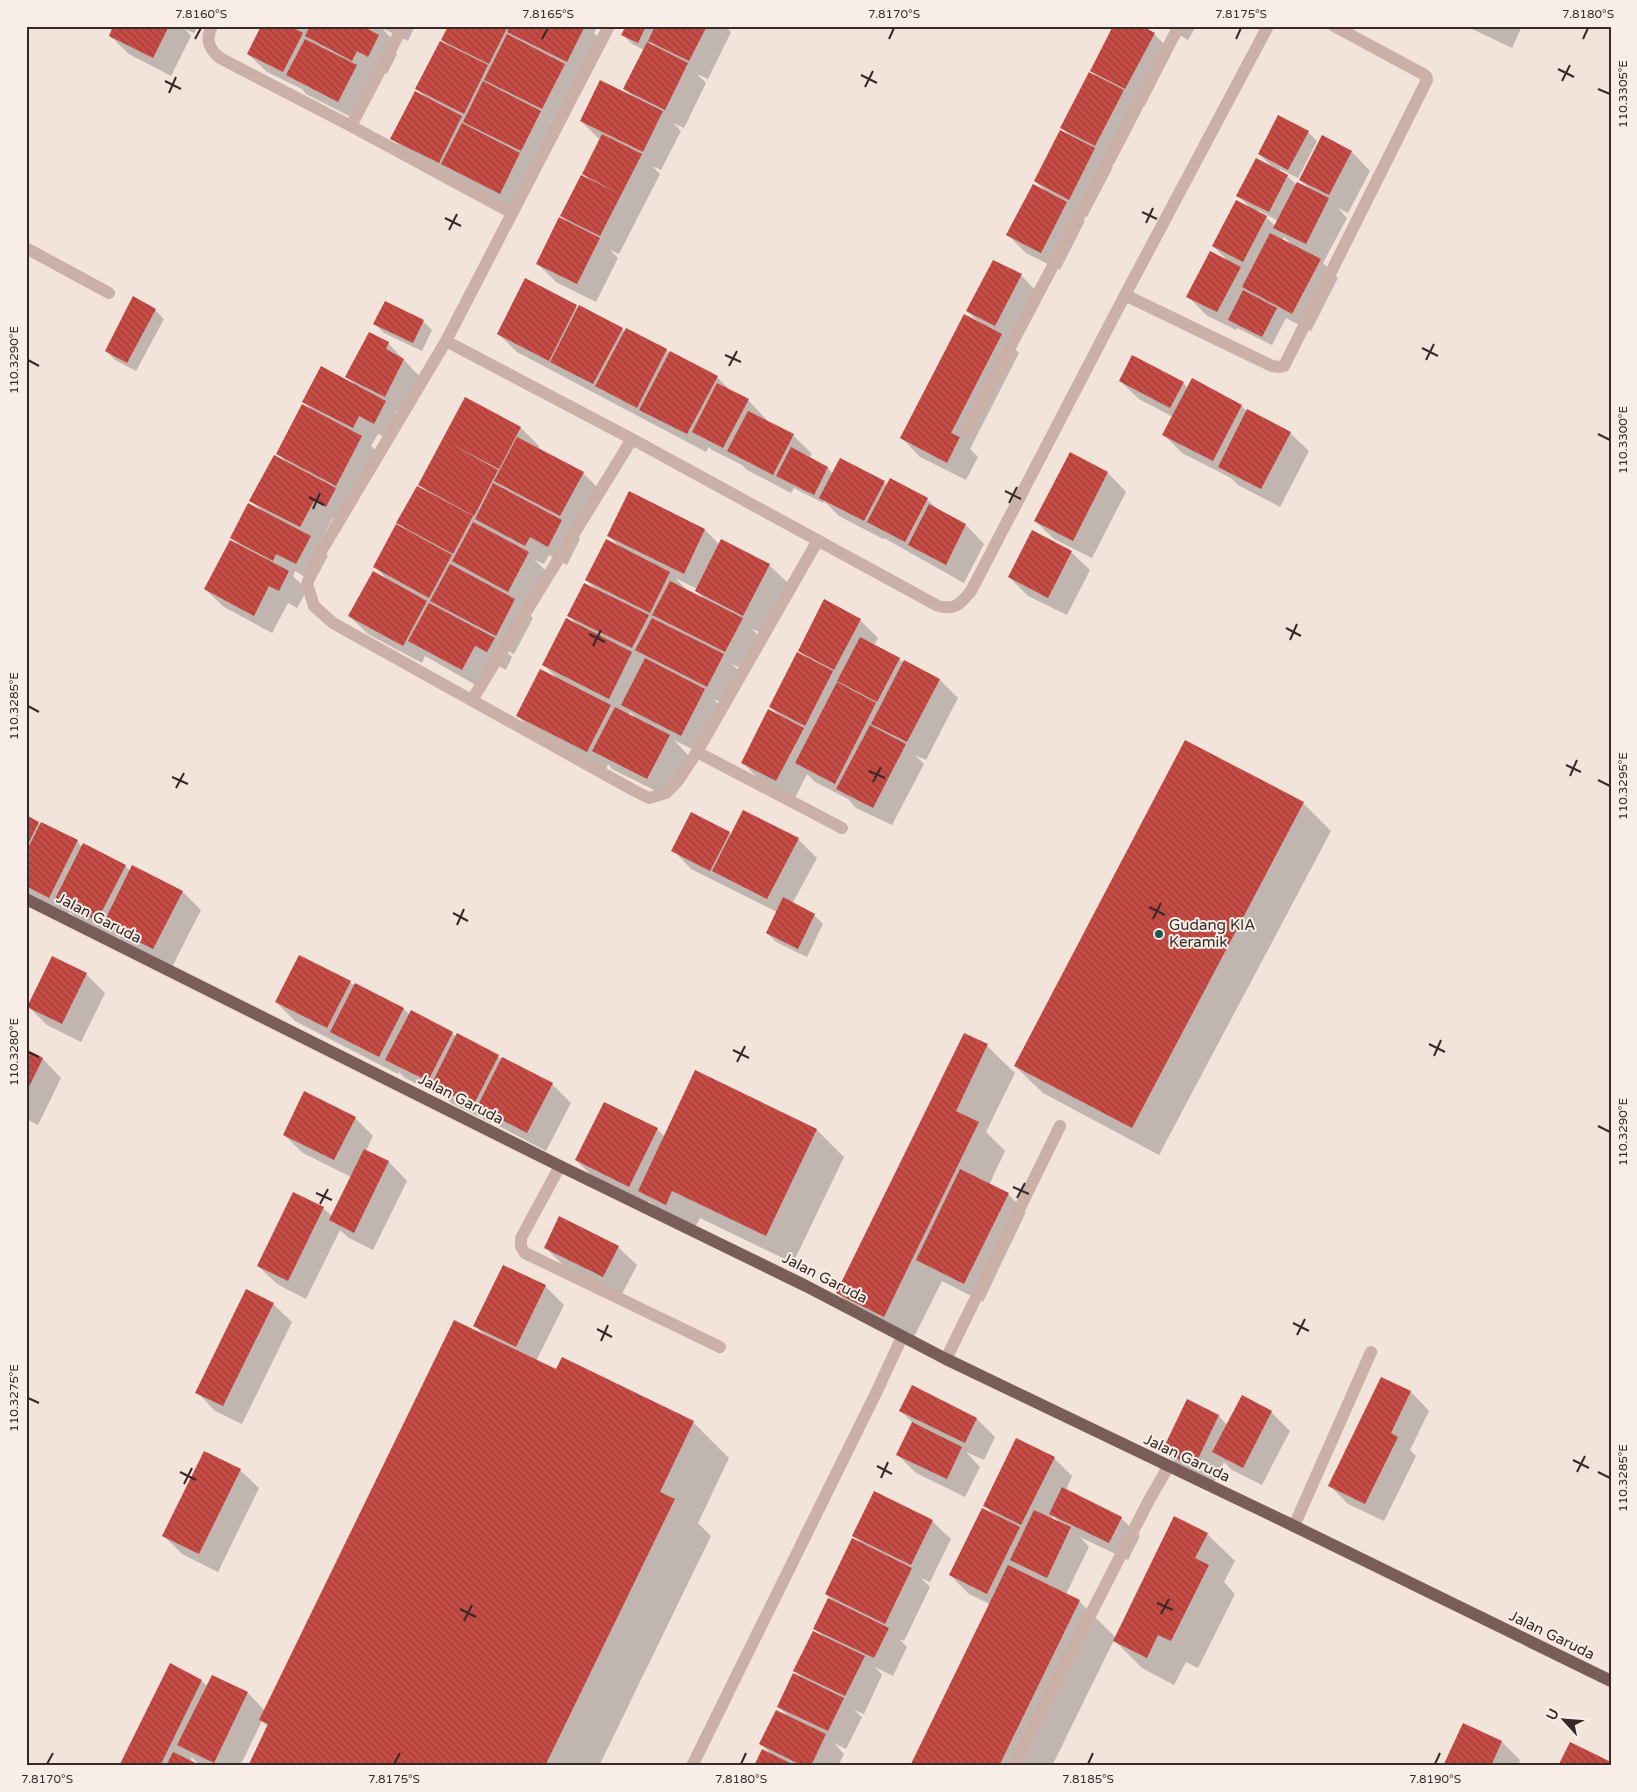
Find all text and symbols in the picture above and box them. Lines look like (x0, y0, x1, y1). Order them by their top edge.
text: 7.8160°S (175, 7, 227, 21)
text: 7.8165°S (522, 7, 574, 21)
text: 7.8170°S (868, 7, 920, 21)
text: 7.8175°S (1215, 7, 1267, 21)
text: 7.8180°S (1562, 7, 1614, 21)
text: 110.3305°E (1616, 60, 1630, 128)
text: 110.3290°E (7, 326, 21, 394)
text: 110.3300°E (1616, 406, 1630, 474)
text: 110.3285°E (7, 672, 21, 740)
text: 110.3295°E (1616, 752, 1630, 820)
street label: Jalan Garuda (53, 889, 145, 947)
place label: Gudang KIA Keramik (1169, 916, 1255, 951)
marker: Gudang KIA Keramik (1153, 928, 1165, 940)
text: 110.3280°E (7, 1018, 21, 1086)
street label: Jalan Garuda (415, 1070, 507, 1128)
text: 110.3290°E (1616, 1098, 1630, 1166)
street label: Jalan Garuda (779, 1249, 871, 1307)
text: 110.3275°E (7, 1364, 21, 1432)
street label: Jalan Garuda (1141, 1430, 1233, 1486)
text: 110.3285°E (1616, 1444, 1630, 1512)
street label: Jalan Garuda (1506, 1606, 1598, 1664)
north arrow (1540, 1694, 1590, 1744)
text: U (1543, 1706, 1563, 1723)
text: 7.8170°S (21, 1772, 73, 1786)
text: 7.8175°S (368, 1772, 420, 1786)
text: 7.8180°S (715, 1772, 767, 1786)
text: 7.8185°S (1062, 1772, 1114, 1786)
text: 7.8190°S (1409, 1772, 1461, 1786)

